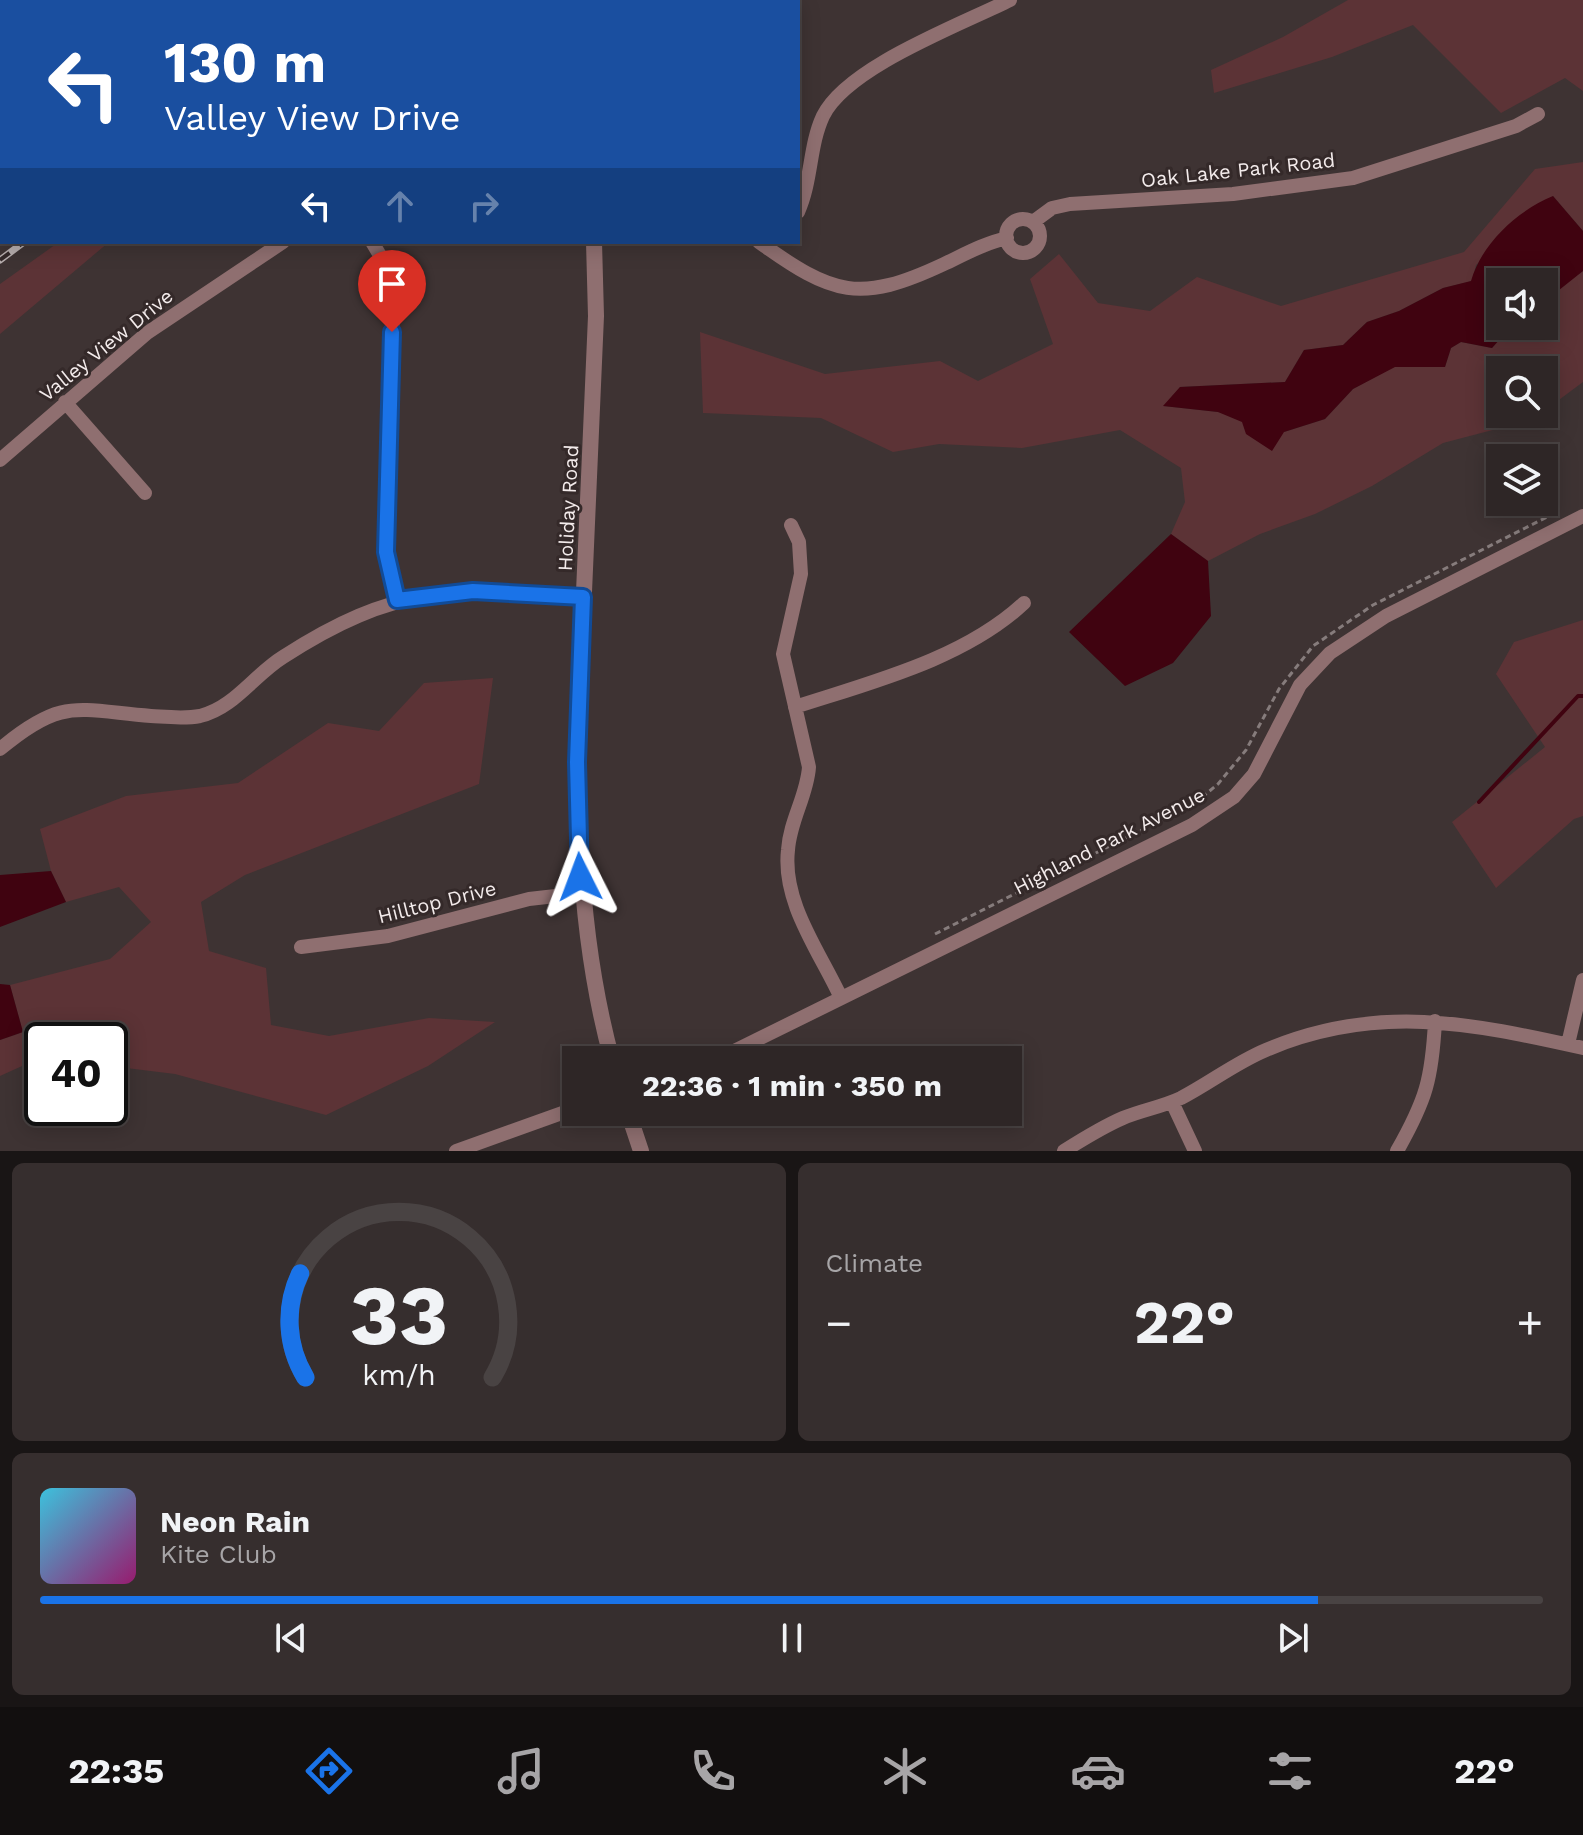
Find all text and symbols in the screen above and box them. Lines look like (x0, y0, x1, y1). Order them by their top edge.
text: 130 m (164, 30, 326, 96)
icon: left (32, 32, 136, 136)
text: Valley View Drive (164, 97, 461, 139)
street label: Oak Lake Park Road (1140, 148, 1336, 192)
icon: left (294, 184, 338, 228)
icon: ahead (378, 184, 422, 228)
icon: right (462, 184, 506, 228)
pin (358, 250, 426, 332)
icon: arrive (370, 262, 414, 306)
map controls (1486, 268, 1558, 516)
button: sound (1486, 268, 1558, 340)
street label: Valley View Drive (34, 284, 178, 406)
button: search (1486, 356, 1558, 428)
street label: Holiday Road (553, 444, 583, 572)
button: layers (1486, 444, 1558, 516)
street label: Highland Park Avenue (1009, 782, 1209, 900)
position arrow (538, 835, 622, 919)
street label: Hilltop Drive (375, 876, 499, 928)
speed limit sign: 40 (24, 1022, 128, 1126)
text: 22:36 · 1 min · 350 m (642, 1068, 942, 1103)
text: Climate (826, 1248, 923, 1278)
text: 33 (349, 1267, 448, 1364)
text: 22° (1134, 1287, 1235, 1358)
text: − (826, 1297, 852, 1349)
text: + (1516, 1297, 1543, 1349)
text: km/h (362, 1358, 436, 1392)
text: Neon Rain (160, 1504, 310, 1539)
text: Kite Club (160, 1539, 277, 1569)
icon: previous (269, 1616, 313, 1660)
icon: pause (770, 1616, 814, 1660)
icon: next (1271, 1616, 1315, 1660)
icon: directions (301, 1743, 357, 1799)
icon: music (493, 1743, 549, 1799)
icon: phone (685, 1743, 741, 1799)
icon: climate (877, 1743, 933, 1799)
icon: car (1070, 1743, 1126, 1799)
icon: filters (1262, 1743, 1318, 1799)
text: 22:35 (68, 1750, 164, 1792)
text: 22° (1454, 1750, 1515, 1792)

